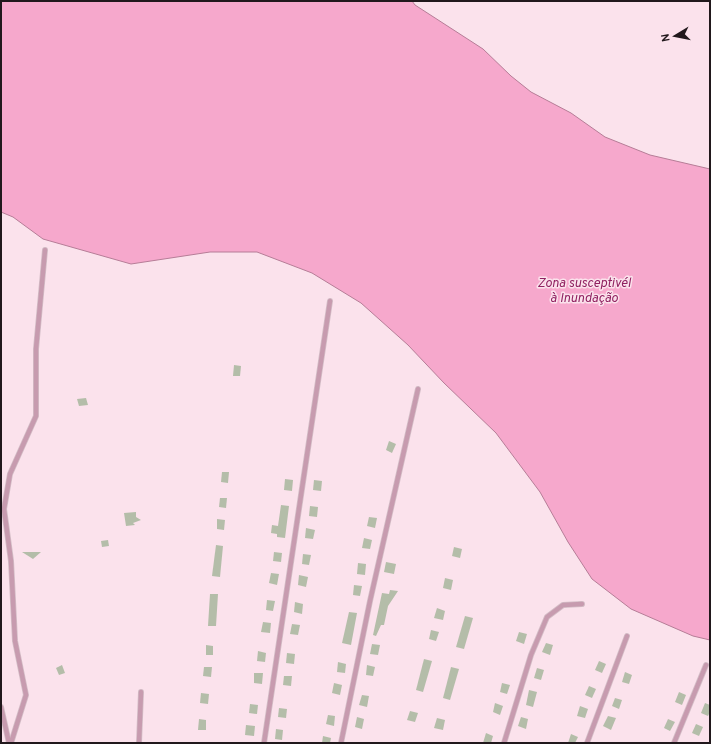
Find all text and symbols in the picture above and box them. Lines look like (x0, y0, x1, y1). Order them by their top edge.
north arrow (655, 16, 695, 56)
text: N (659, 32, 674, 43)
water label: Zona susceptivél à Inundação (537, 276, 631, 307)

